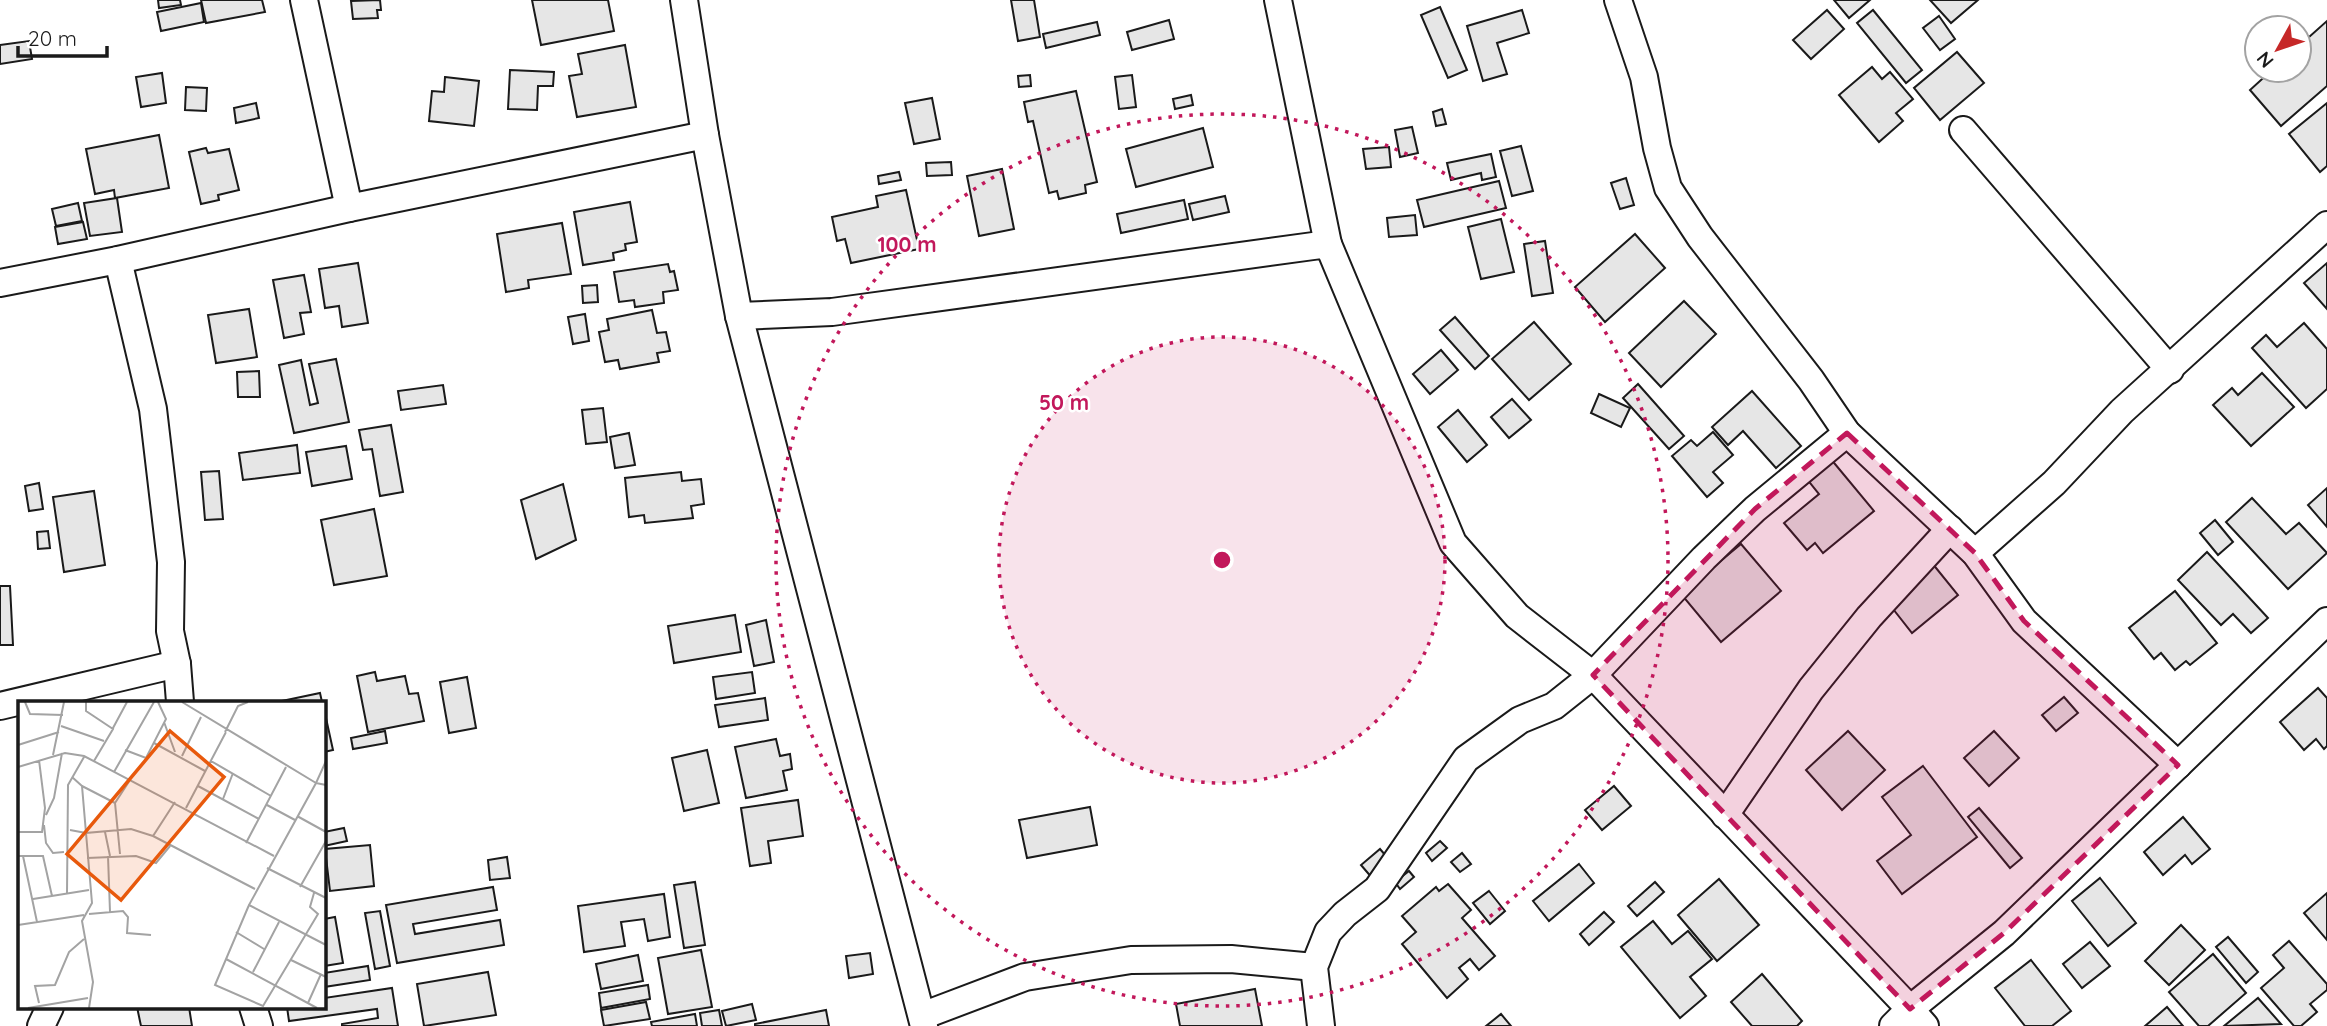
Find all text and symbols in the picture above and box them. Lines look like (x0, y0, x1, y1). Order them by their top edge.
scale bar (18, 14, 107, 58)
north arrow (2243, 14, 2313, 84)
text: 20 m (28, 25, 77, 51)
text: N (2251, 47, 2279, 73)
text: 100 m (877, 231, 937, 257)
text: 50 m (1039, 389, 1089, 415)
centre of rings (1210, 548, 1234, 572)
inset map (18, 701, 326, 1009)

